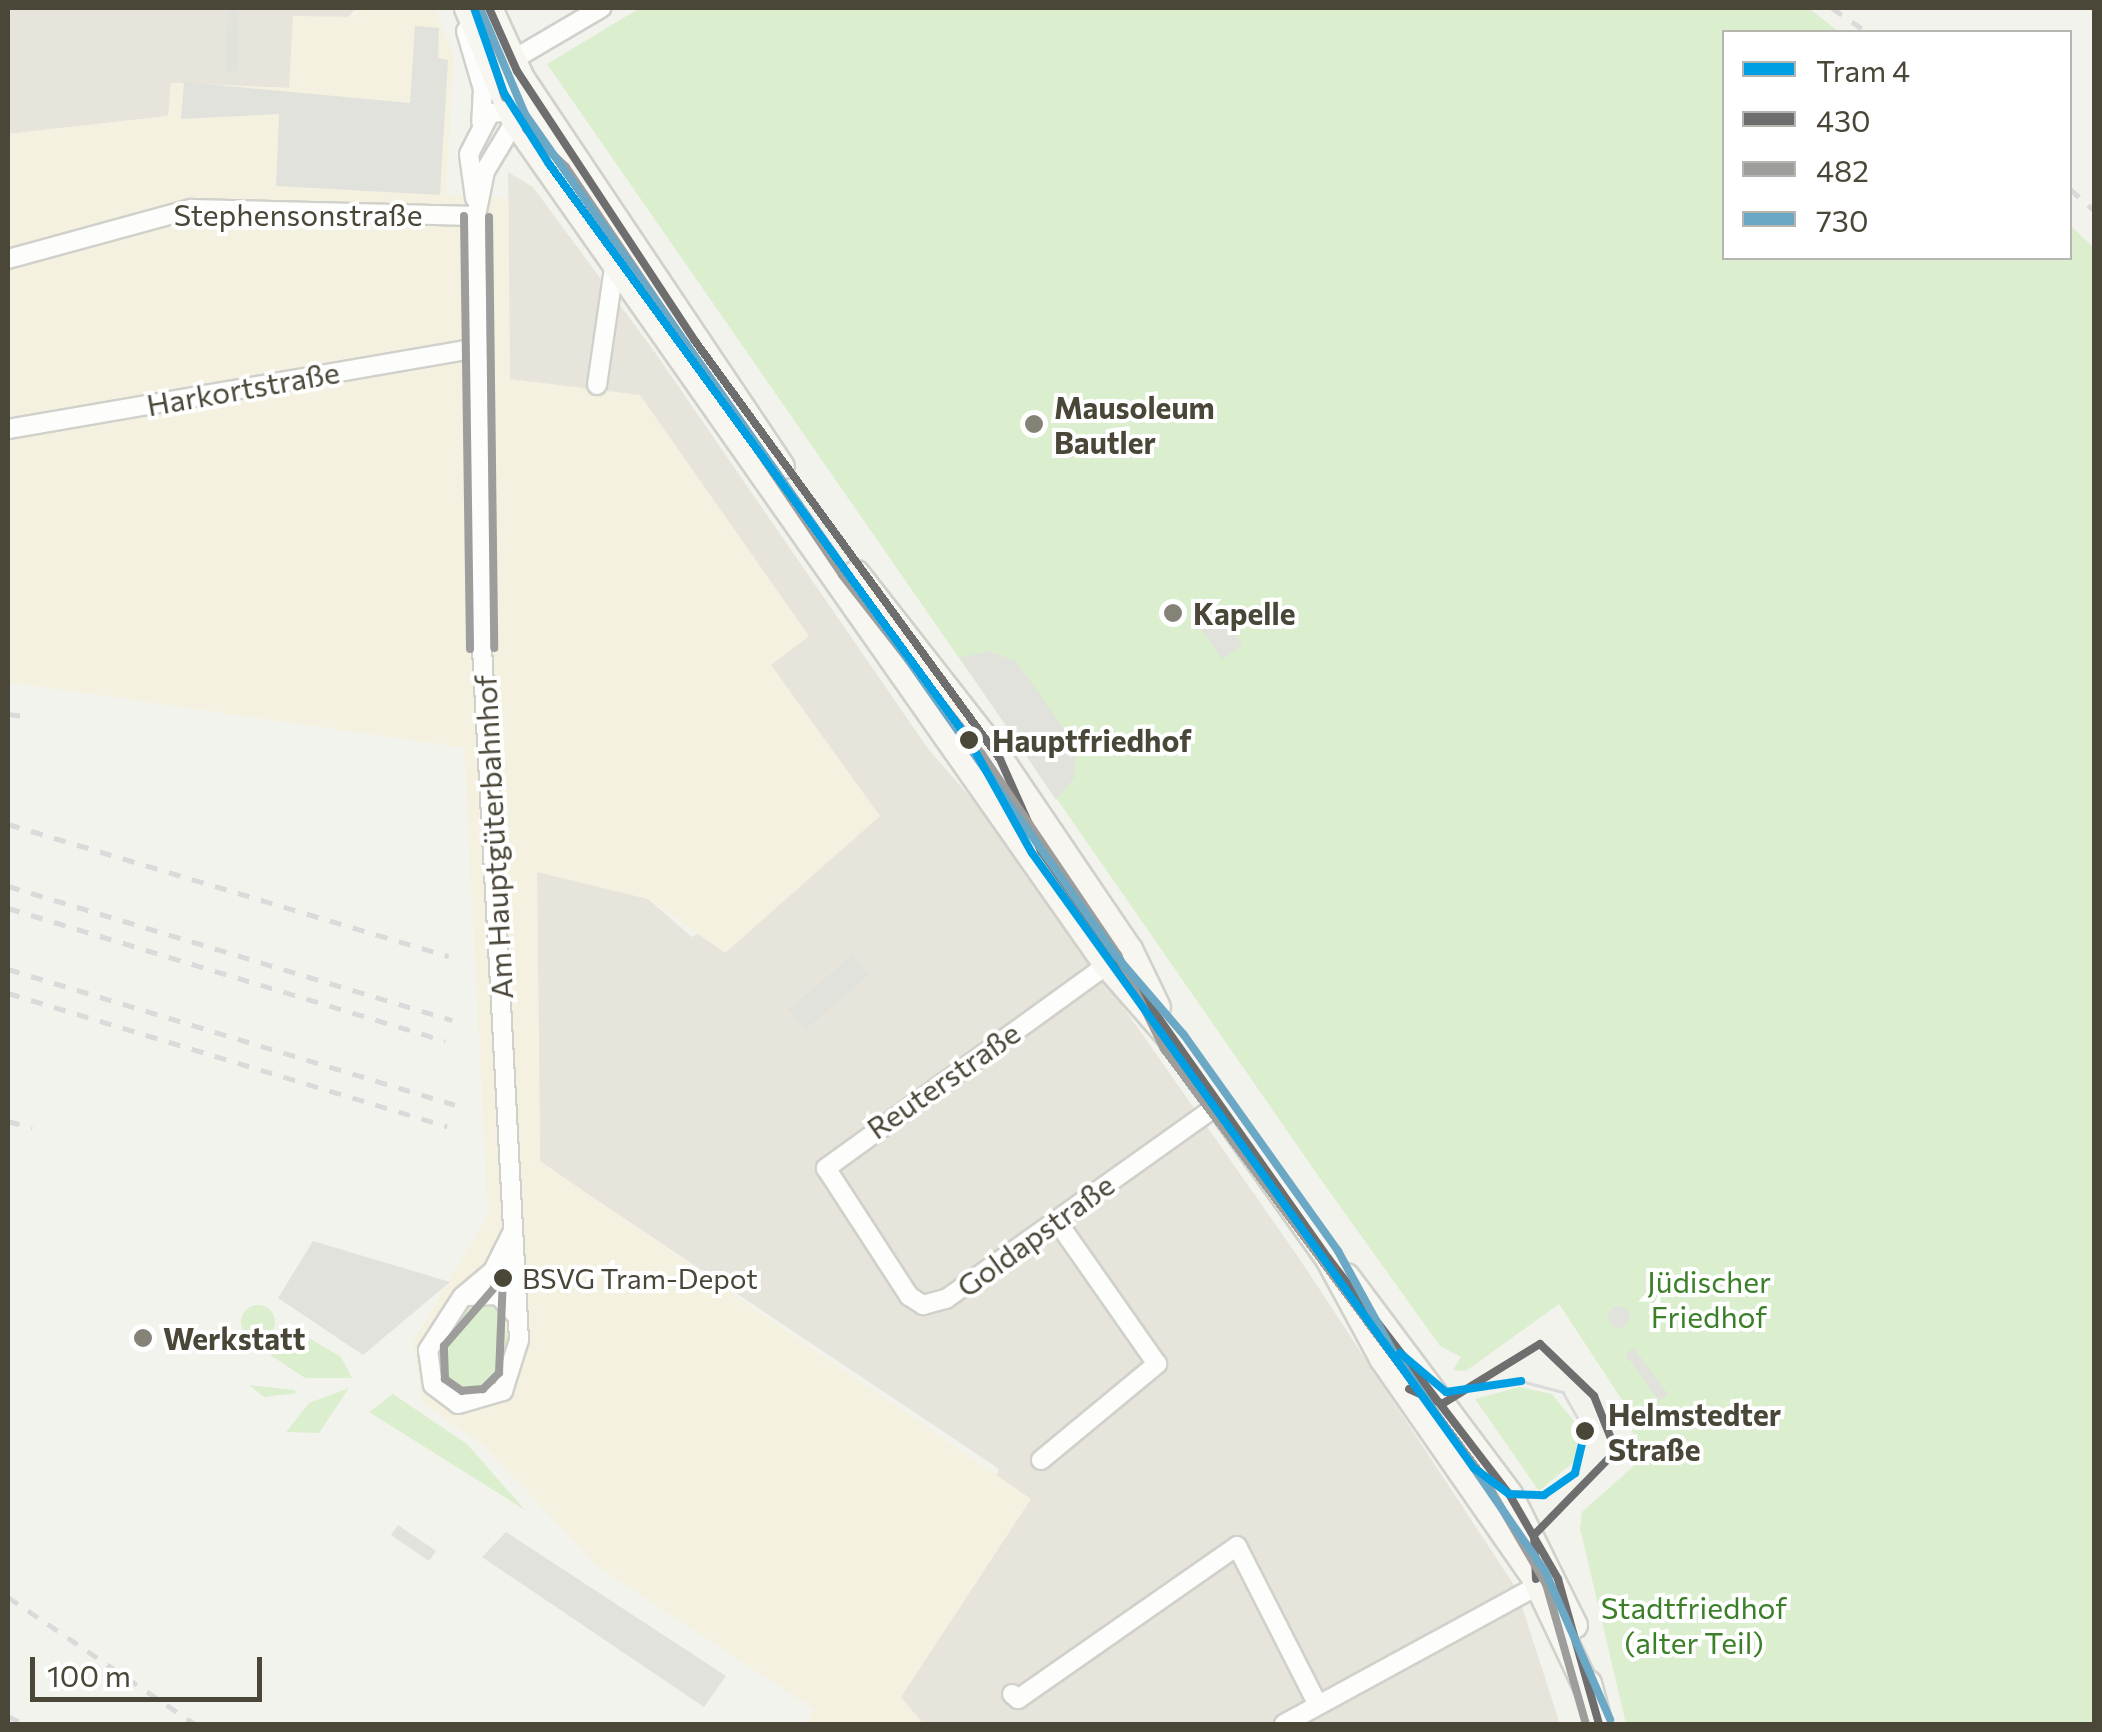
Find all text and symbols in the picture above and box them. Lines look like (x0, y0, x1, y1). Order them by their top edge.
legend (1722, 30, 2072, 260)
text: Tram 4 (1816, 51, 1910, 88)
text: 430 (1816, 101, 1871, 138)
text: 482 (1816, 151, 1869, 188)
street label: Stephensonstraße (173, 196, 423, 232)
text: 730 (1816, 201, 1869, 238)
street label: Harkortstraße (144, 353, 342, 423)
place label: Mausoleum Bautler (1054, 389, 1215, 460)
marker: Mausoleum Bautler (1023, 413, 1045, 435)
place label: Kapelle (1193, 595, 1295, 631)
marker: Kapelle (1162, 602, 1184, 624)
street label: Am Hauptgüterbahnhof (467, 674, 519, 1000)
place label: Hauptfriedhof (992, 722, 1192, 758)
marker: Hauptfriedhof (956, 727, 982, 753)
street label: Reuterstraße (860, 1014, 1026, 1146)
street label: Goldapstraße (949, 1166, 1121, 1304)
place label: BSVG Tram-Depot (522, 1261, 758, 1295)
park label: Jüdischer Friedhof (1647, 1263, 1771, 1334)
marker: BSVG Tram-Depot (493, 1268, 513, 1288)
place label: Werkstatt (163, 1320, 305, 1356)
marker: Werkstatt (132, 1327, 154, 1349)
place label: Helmstedter Straße (1608, 1396, 1781, 1466)
marker: Helmstedter Straße (1572, 1418, 1598, 1444)
park label: Stadtfriedhof (alter Teil) (1601, 1589, 1787, 1660)
scale bar (35, 1637, 268, 1699)
text: 100 m (47, 1656, 131, 1693)

